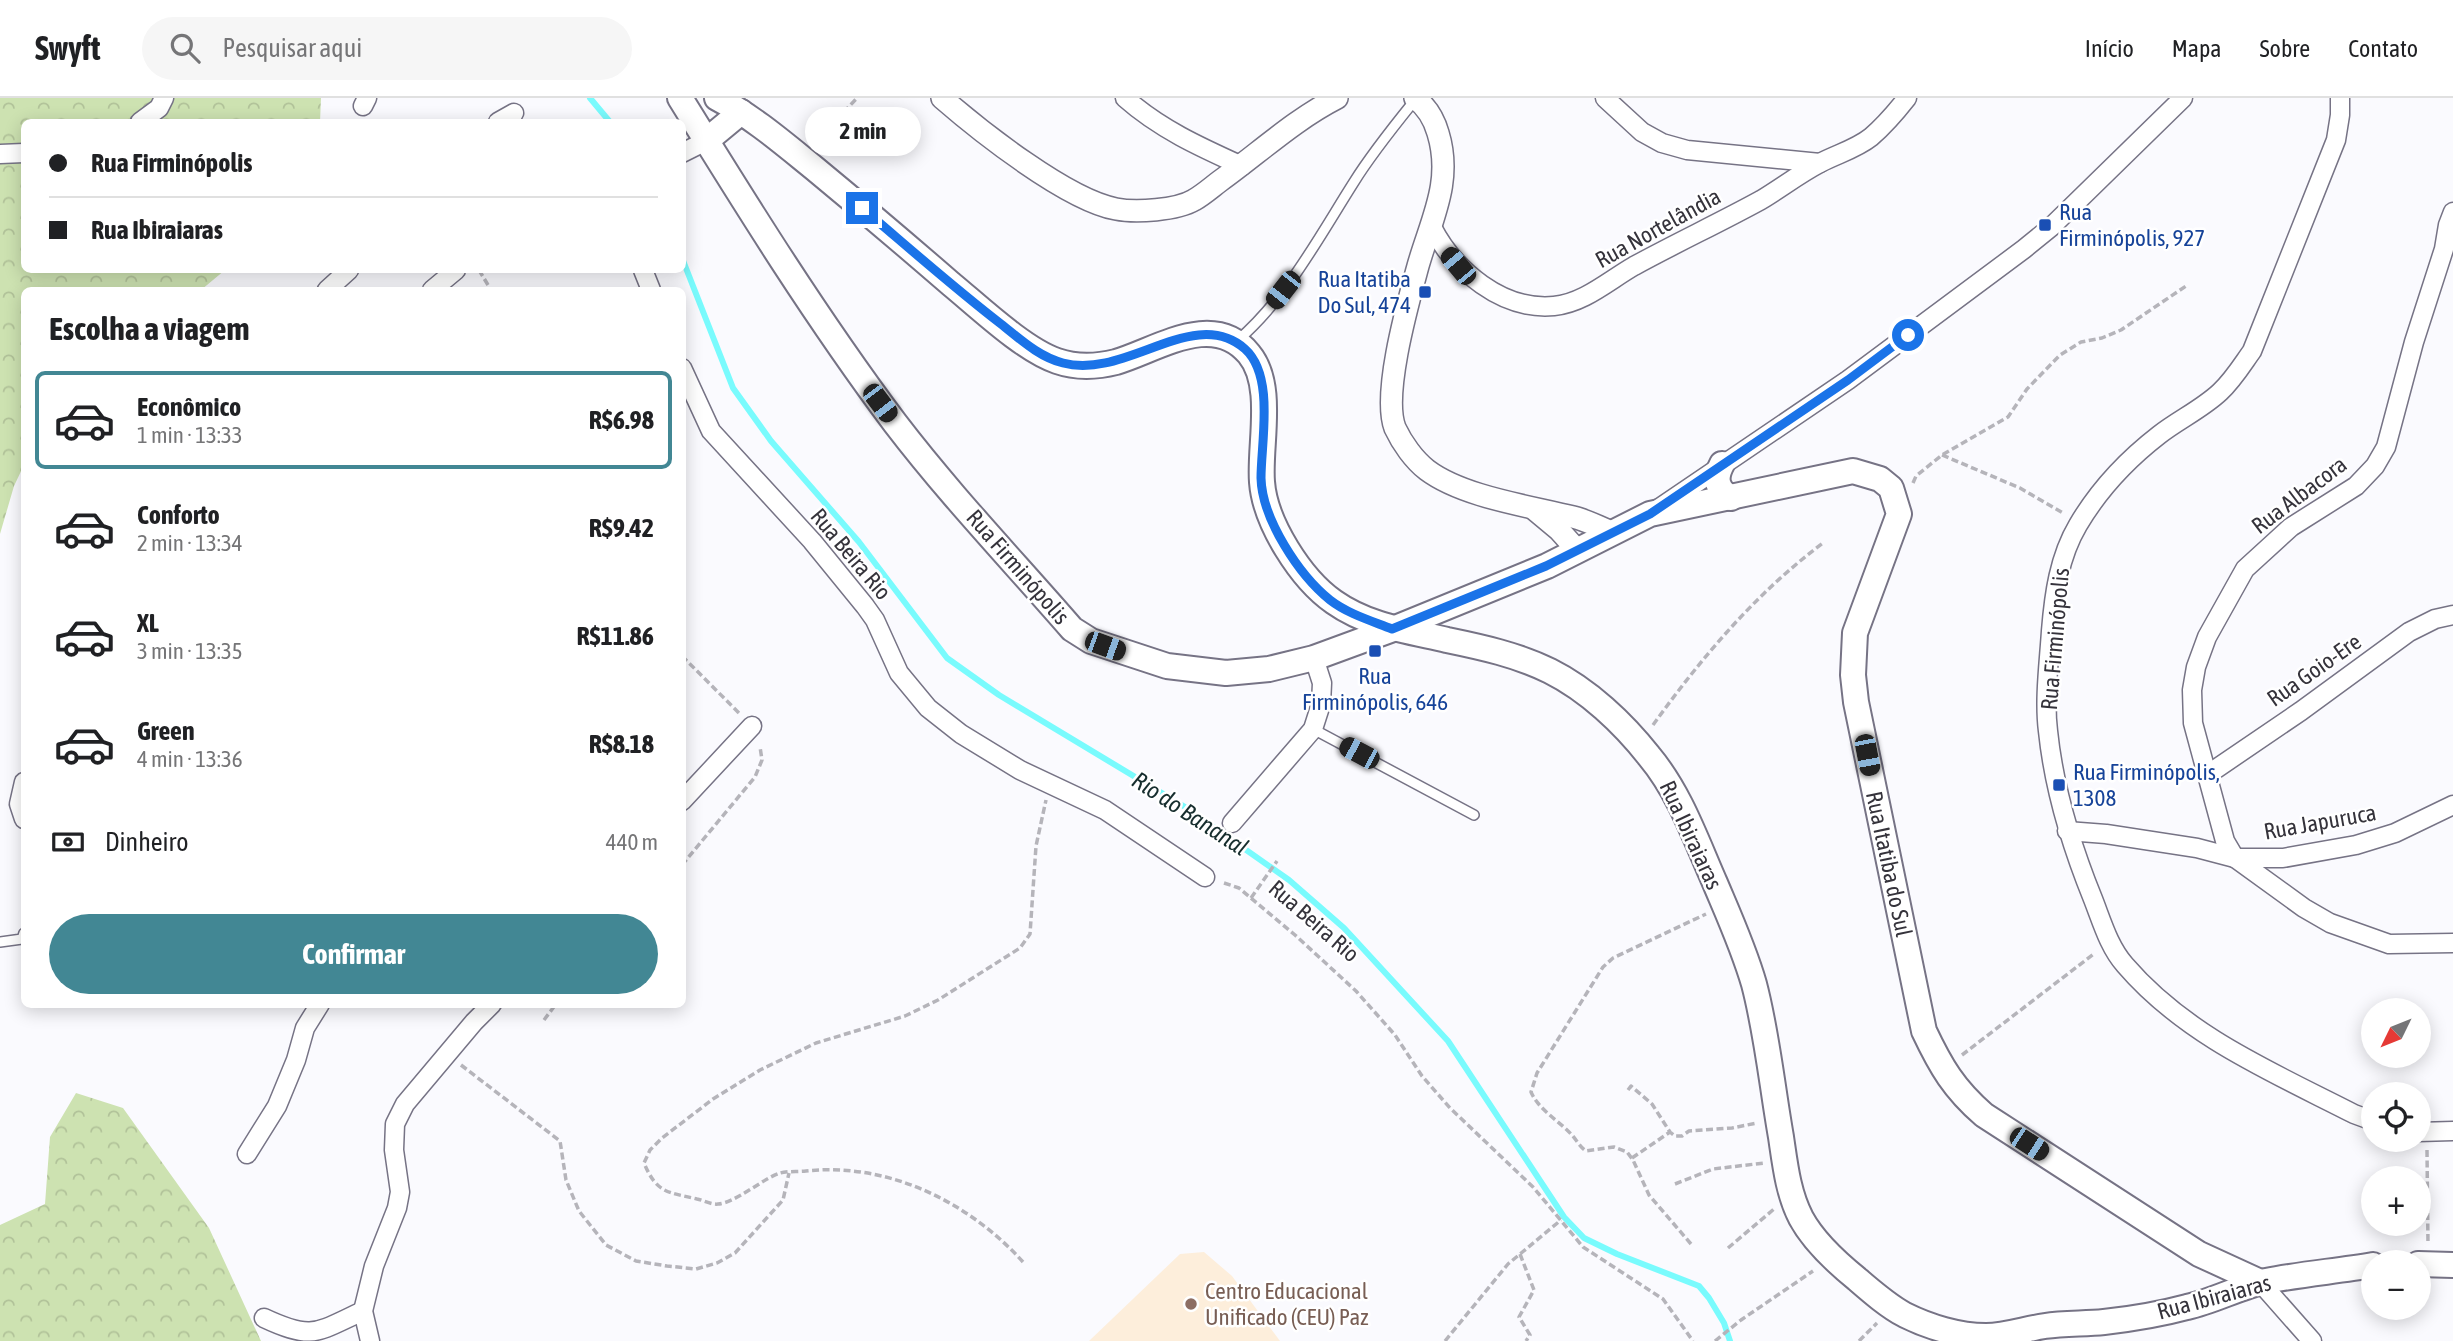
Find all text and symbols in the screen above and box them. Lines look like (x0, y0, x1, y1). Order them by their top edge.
search box (142, 17, 632, 80)
text: Swyft (35, 29, 100, 67)
icon: search (166, 29, 204, 67)
text: Pesquisar aqui (222, 33, 362, 63)
text: Início (2085, 35, 2134, 62)
text: Mapa (2172, 35, 2222, 62)
text: Sobre (2260, 35, 2310, 62)
text: Contato (2348, 35, 2418, 62)
callout: 2 min (804, 106, 920, 155)
text: 2 min (840, 118, 886, 144)
text: Rua Firminópolis (91, 148, 252, 178)
street label: Rua Nortelândia (1591, 183, 1725, 273)
route end (846, 192, 878, 224)
place label: Rua Firminópolis, 927 (2059, 199, 2205, 251)
text: Rua Ibiraiaras (91, 215, 223, 245)
marker: Rua Firminópolis, 927 (2037, 217, 2053, 233)
car (1437, 243, 1480, 289)
place label: Rua Itatiba Do Sul, 474 (1318, 266, 1411, 318)
car (1262, 267, 1305, 313)
marker: Rua Itatiba Do Sul, 474 (1417, 284, 1433, 300)
text: Escolha a viagem (49, 310, 249, 347)
route start (1892, 319, 1924, 351)
car (859, 380, 902, 426)
icon: car (53, 389, 116, 452)
text: Econômico (137, 392, 241, 422)
text: R$6.98 (589, 405, 654, 435)
text: 1 min · 13:33 (137, 422, 243, 448)
street label: Rua Albacora (2247, 451, 2351, 539)
icon: car (53, 497, 116, 560)
text: Conforto (137, 500, 220, 530)
street label: Rua Beira Rio (805, 503, 897, 605)
street label: Rua Firminópolis (961, 505, 1075, 629)
text: R$9.42 (589, 513, 654, 543)
text: 2 min · 13:34 (137, 530, 243, 556)
street label: Rua Firminópolis (2036, 567, 2074, 711)
icon: car (53, 605, 116, 668)
text: XL (137, 608, 159, 638)
text: R$11.86 (577, 621, 654, 651)
street label: Rua Goio-Ere (2262, 628, 2366, 712)
car (1082, 629, 1129, 663)
text: 3 min · 13:35 (137, 638, 243, 664)
marker: Rua Firminópolis, 646 (1367, 643, 1383, 659)
place label: Rua Firminópolis, 646 (1302, 663, 1448, 715)
icon: car (53, 713, 116, 776)
text: Green (137, 716, 195, 746)
text: R$8.18 (589, 729, 654, 759)
car (1853, 732, 1882, 778)
car (1336, 734, 1383, 772)
text: 4 min · 13:36 (137, 746, 243, 772)
place label: Rua Firminópolis, 1308 (2073, 759, 2220, 811)
water label: Rio do Bananal (1127, 766, 1253, 861)
street label: Rua Ibiraiaras (1655, 777, 1727, 893)
marker: Rua Firminópolis, 1308 (2051, 777, 2067, 793)
street label: Rua Itatiba do Sul (1861, 789, 1917, 939)
street label: Rua Japuruca (2262, 799, 2378, 845)
icon: cash (49, 823, 87, 861)
text: Dinheiro (105, 827, 188, 857)
text: 440 m (606, 829, 658, 855)
street label: Rua Beira Rio (1264, 875, 1364, 967)
button: Confirmar (49, 914, 658, 994)
north arrow (2361, 998, 2431, 1068)
map controls (2361, 998, 2431, 1320)
button: locate (2361, 1082, 2431, 1152)
car (2006, 1124, 2053, 1164)
button: + (2361, 1166, 2431, 1236)
button: − (2361, 1250, 2431, 1320)
street label: Rua Ibiraiaras (2154, 1269, 2274, 1325)
place label: Centro Educacional Unificado (CEU) Paz (1205, 1278, 1368, 1330)
marker: Centro Educacional Unificado (CEU) Paz (1183, 1296, 1199, 1312)

